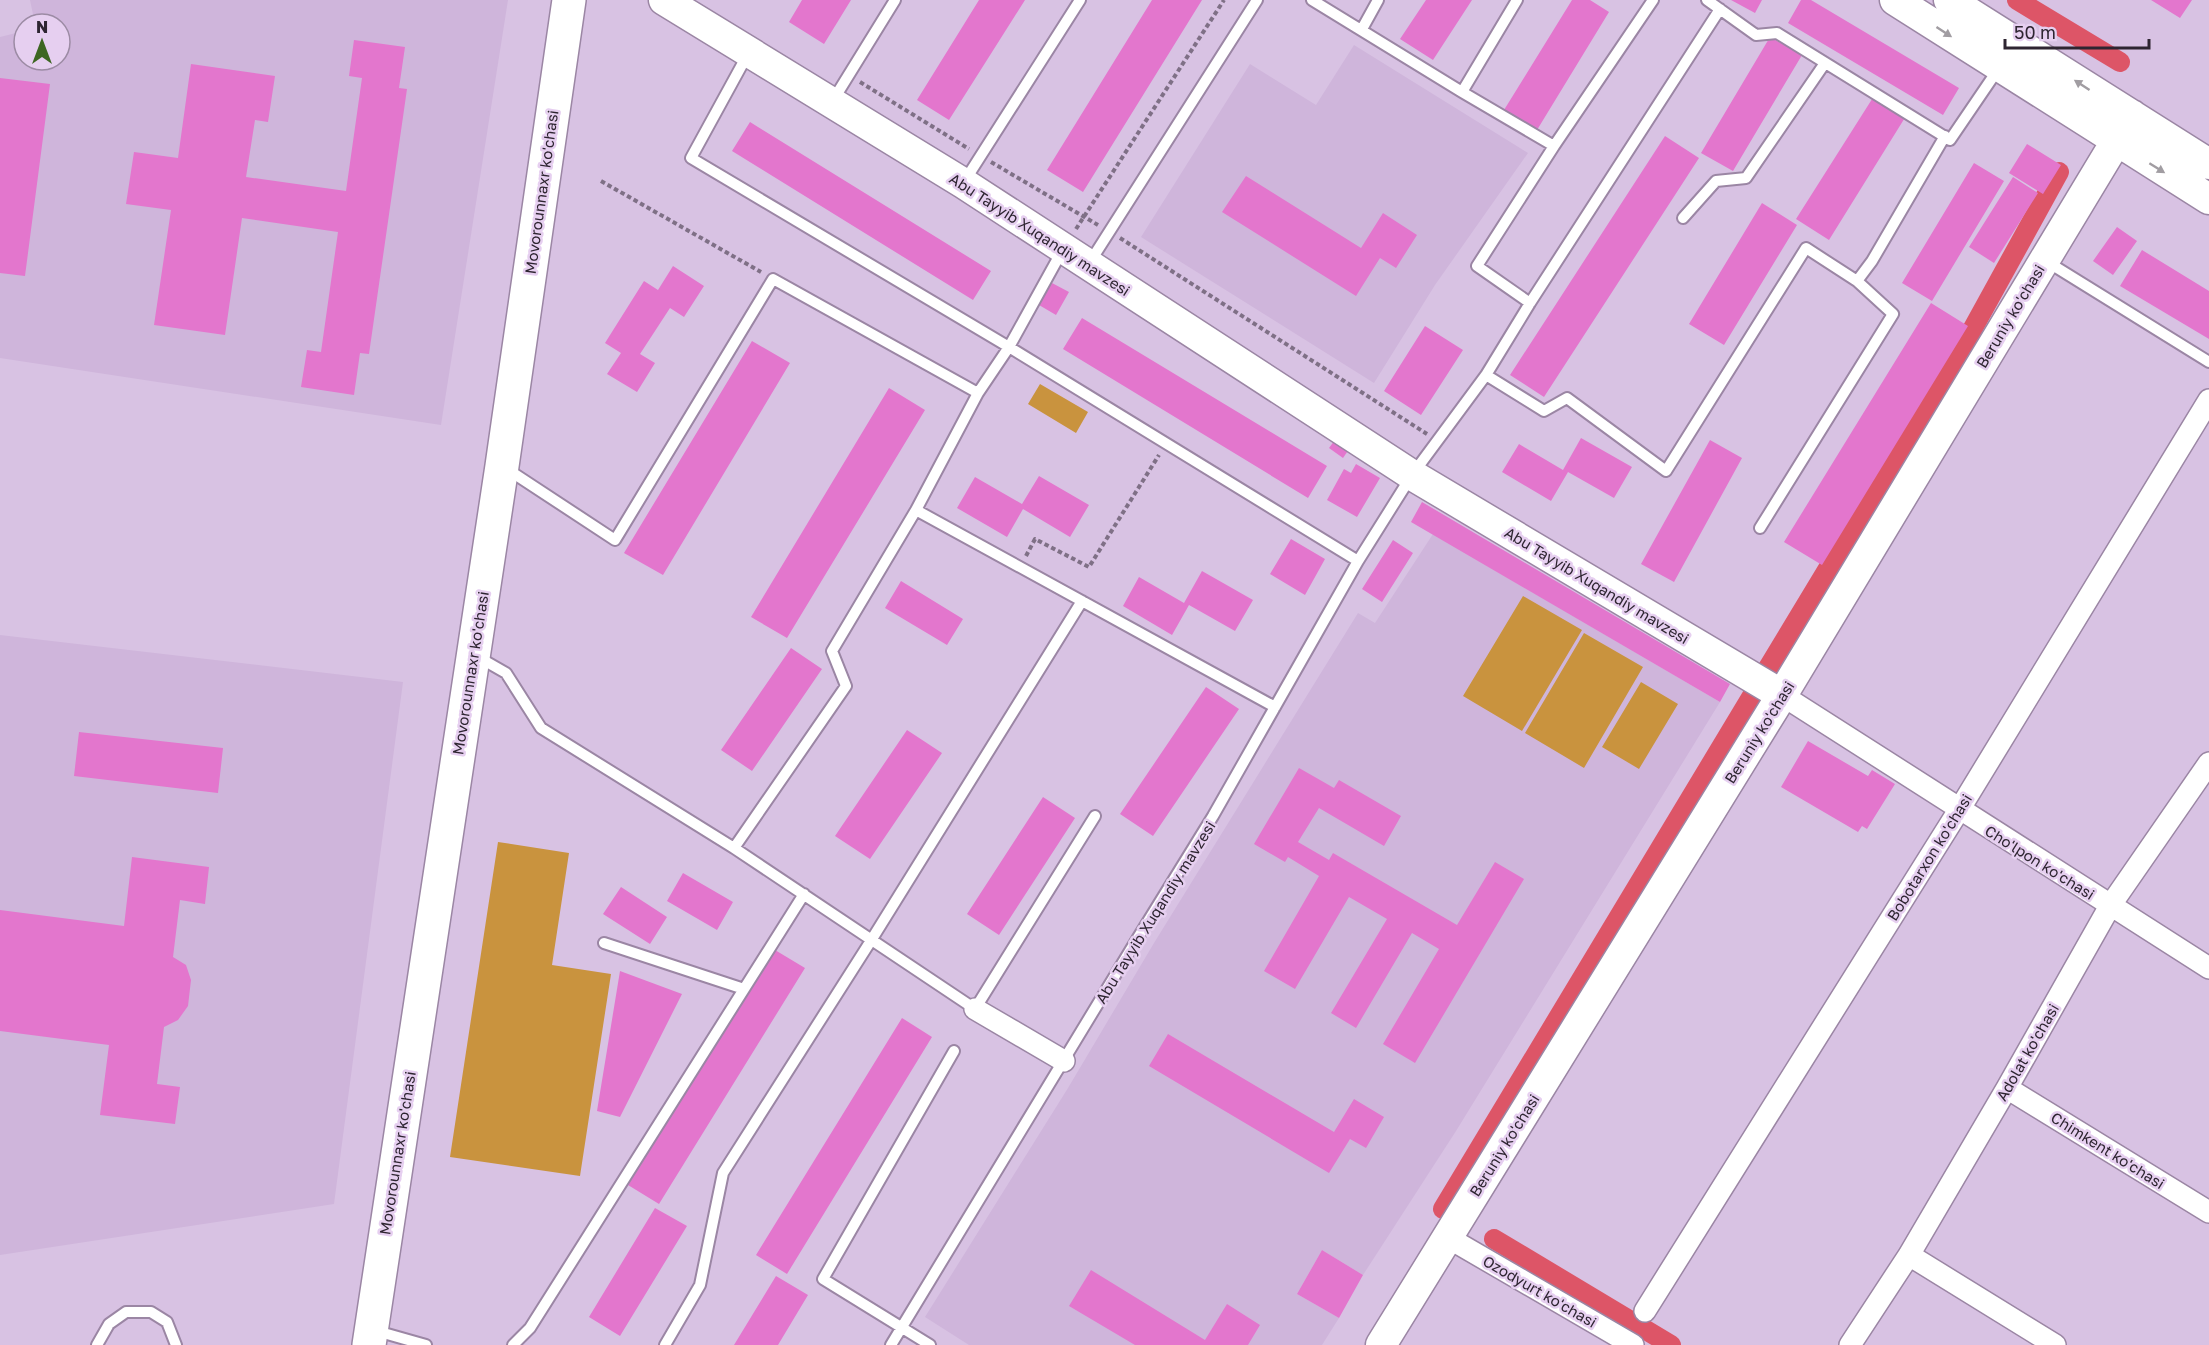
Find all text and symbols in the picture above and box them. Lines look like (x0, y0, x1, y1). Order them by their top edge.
north arrow (12, 12, 72, 72)
scale bar (2005, 12, 2149, 50)
text: N (36, 17, 48, 37)
text: 50 m (2014, 21, 2056, 43)
one-way arrow (1936, 26, 1952, 37)
one-way arrow (2074, 79, 2090, 91)
street label: Movorounnaxr ko'chasi (521, 109, 561, 275)
one-way arrow (2149, 162, 2166, 173)
street label: Abu Tayyib Xuqandiy mavzesi (946, 169, 1134, 299)
street label: Beruniy ko'chasi (1972, 261, 2048, 371)
street label: Abu Tayyib Xuqandiy mavzesi (1502, 523, 1692, 647)
street label: Movorounnaxr ko'chasi (448, 590, 492, 756)
street label: Beruniy ko'chasi (1720, 678, 1798, 786)
street label: Bobotarxon ko'chasi (1883, 790, 1975, 924)
street label: Abu Tayyib Xuqandiy mavzesi (1091, 817, 1219, 1007)
street label: Cho'lpon ko'chasi (1982, 821, 2098, 903)
street label: Adolat ko'chasi (1992, 1000, 2062, 1104)
street label: Movorounnaxr ko'chasi (375, 1070, 419, 1236)
street label: Beruniy ko'chasi (1465, 1091, 1543, 1199)
street label: Chimkent ko'chasi (2048, 1108, 2168, 1192)
street label: Ozodyurt ko'chasi (1480, 1251, 1600, 1331)

